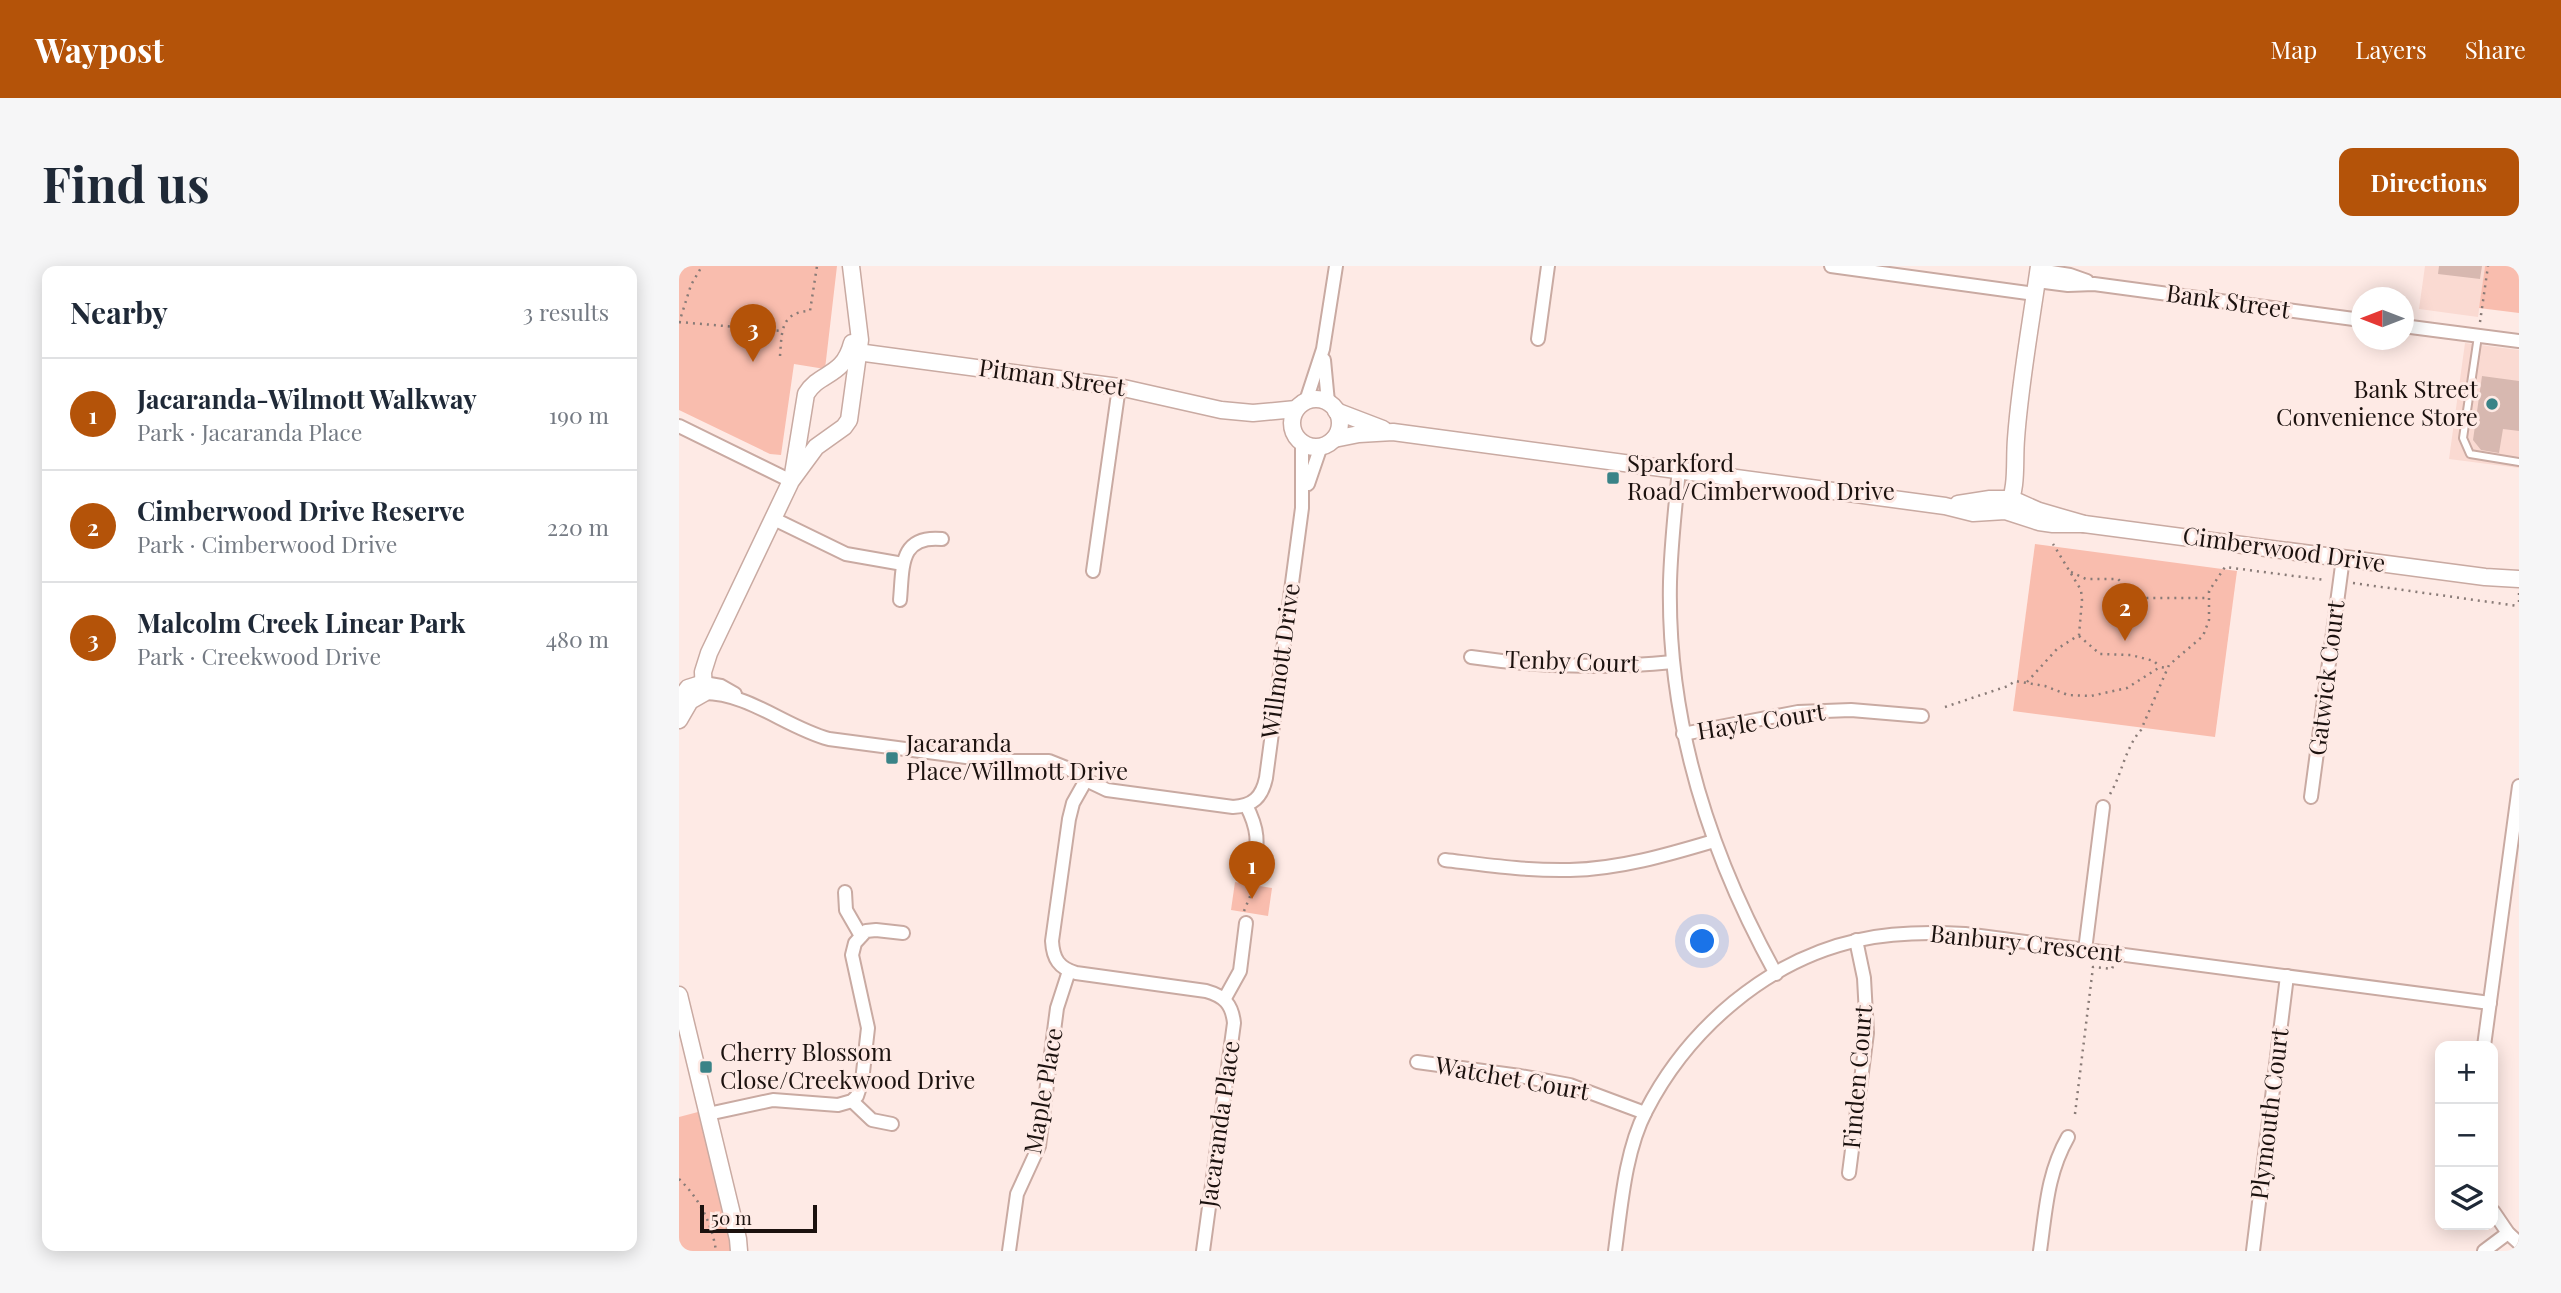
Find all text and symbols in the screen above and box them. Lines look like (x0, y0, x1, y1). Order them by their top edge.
text: Waypost (35, 27, 164, 71)
text: Map (2271, 33, 2317, 65)
text: Layers (2355, 33, 2427, 65)
text: Share (2465, 33, 2526, 65)
button: Directions (2339, 148, 2519, 216)
text: Find us (42, 150, 210, 215)
street label: Bank Street (2164, 276, 2293, 325)
north arrow (2351, 287, 2414, 350)
text: Nearby (70, 292, 168, 332)
text: 3 results (523, 296, 609, 327)
pin: 3 (730, 304, 776, 362)
street label: Pitman Street (977, 350, 1128, 402)
place label: Bank Street Convenience Store (2276, 372, 2479, 432)
text: Jacaranda-Wilmott Walkway (137, 381, 477, 416)
marker: Bank Street Convenience Store (2484, 396, 2500, 412)
text: 1 (89, 399, 97, 430)
text: 190 m (549, 399, 609, 430)
text: Park · Jacaranda Place (137, 416, 362, 447)
place label: Sparkford Road/Cimberwood Drive (1627, 446, 1895, 506)
marker: Sparkford Road/Cimberwood Drive (1605, 470, 1621, 486)
text: Cimberwood Drive Reserve (137, 493, 465, 528)
text: 2 (87, 511, 99, 542)
text: 220 m (547, 511, 609, 542)
street label: Cimberwood Drive (2181, 518, 2388, 578)
text: Park · Cimberwood Drive (137, 528, 397, 559)
street label: Willmott Drive (1252, 581, 1306, 742)
pin: 2 (2102, 583, 2148, 641)
street label: Gatwick Court (2300, 598, 2350, 757)
text: Malcolm Creek Linear Park (137, 605, 465, 640)
text: 3 (87, 623, 99, 654)
text: 480 m (546, 623, 609, 654)
text: Park · Creekwood Drive (137, 640, 381, 671)
street label: Tenby Court (1505, 642, 1640, 678)
street label: Hayle Court (1695, 694, 1827, 746)
place label: Jacaranda Place/Willmott Drive (905, 726, 1128, 786)
marker: Jacaranda Place/Willmott Drive (884, 750, 900, 766)
pin: 1 (1229, 841, 1275, 899)
street label: Banbury Crescent (1929, 916, 2124, 968)
your location (1685, 924, 1719, 958)
street label: Finden Court (1834, 1003, 1878, 1150)
street label: Maple Place (1015, 1025, 1069, 1156)
street label: Plymouth Court (2242, 1026, 2294, 1201)
place label: Cherry Blossom Close/Creekwood Drive (720, 1035, 976, 1095)
street label: Jacaranda Place (1190, 1038, 1246, 1210)
map controls (2435, 1041, 2498, 1230)
button: + (2435, 1041, 2498, 1104)
street label: Watchet Court (1432, 1048, 1592, 1106)
marker: Cherry Blossom Close/Creekwood Drive (698, 1059, 714, 1075)
button: − (2435, 1104, 2498, 1167)
button: layers (2435, 1167, 2498, 1230)
scale bar (700, 1202, 817, 1234)
text: 50 m (711, 1204, 752, 1230)

